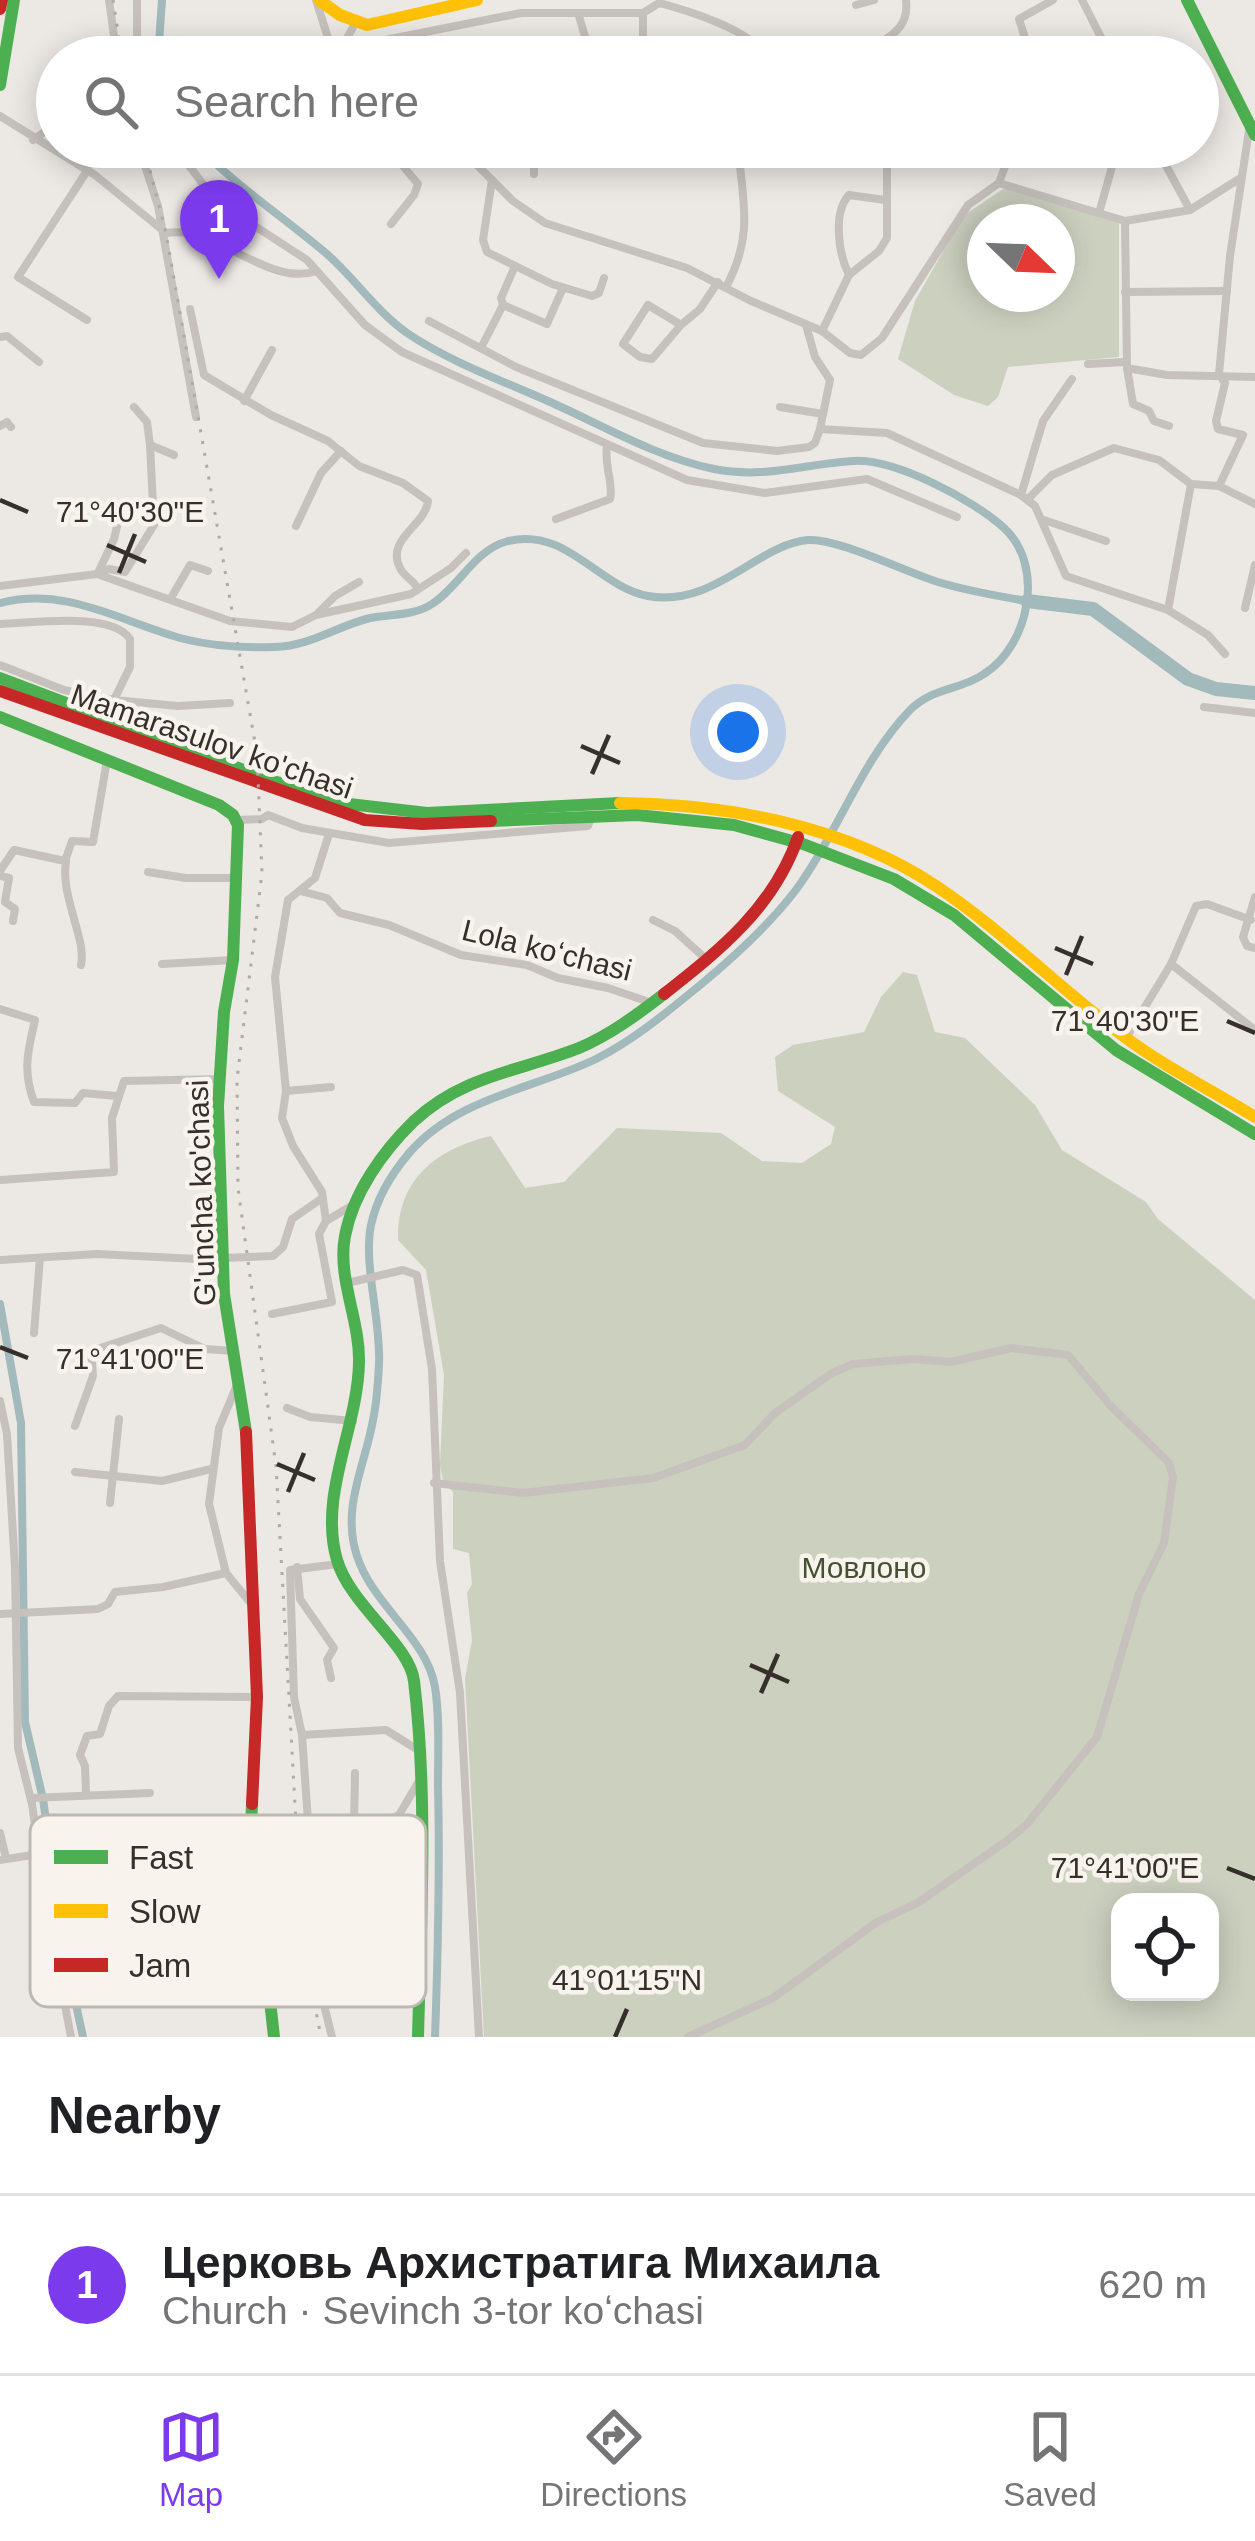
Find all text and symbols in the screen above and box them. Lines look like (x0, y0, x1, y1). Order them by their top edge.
search box (36, 36, 1219, 168)
icon: search (78, 69, 144, 135)
text: Search here (174, 76, 419, 127)
pin: 1 (180, 180, 258, 279)
north arrow (967, 204, 1075, 312)
text: 71°40'30"E (56, 495, 204, 528)
street label: Mamarasulov ko'chasi (67, 677, 357, 805)
your location (708, 702, 768, 762)
street label: Lola koʻchasi (459, 913, 635, 987)
text: 71°40'30"E (1051, 1004, 1199, 1037)
street label: G'uncha ko'chasi (181, 1079, 221, 1307)
text: 71°41'00"E (56, 1342, 204, 1375)
park label: Мовлоно (801, 1551, 927, 1584)
legend (30, 1815, 426, 2007)
text: Fast (129, 1839, 193, 1876)
text: 71°41'00"E (1051, 1851, 1199, 1884)
text: Slow (129, 1893, 201, 1930)
map controls (1111, 1893, 1219, 2001)
button: locate (1111, 1893, 1219, 2001)
text: Jam (129, 1947, 191, 1984)
text: 41°01'15"N (552, 1963, 702, 1996)
text: Nearby (48, 2087, 221, 2144)
text: Церковь Архистратига Михаила (162, 2237, 879, 2288)
text: 1 (76, 2263, 98, 2306)
text: 620 m (1099, 2263, 1207, 2306)
text: Church · Sevinch 3-tor koʻchasi (162, 2289, 704, 2332)
tab: Map (158, 2404, 224, 2514)
tab: Directions (540, 2404, 687, 2514)
tab: Saved (1003, 2404, 1097, 2514)

